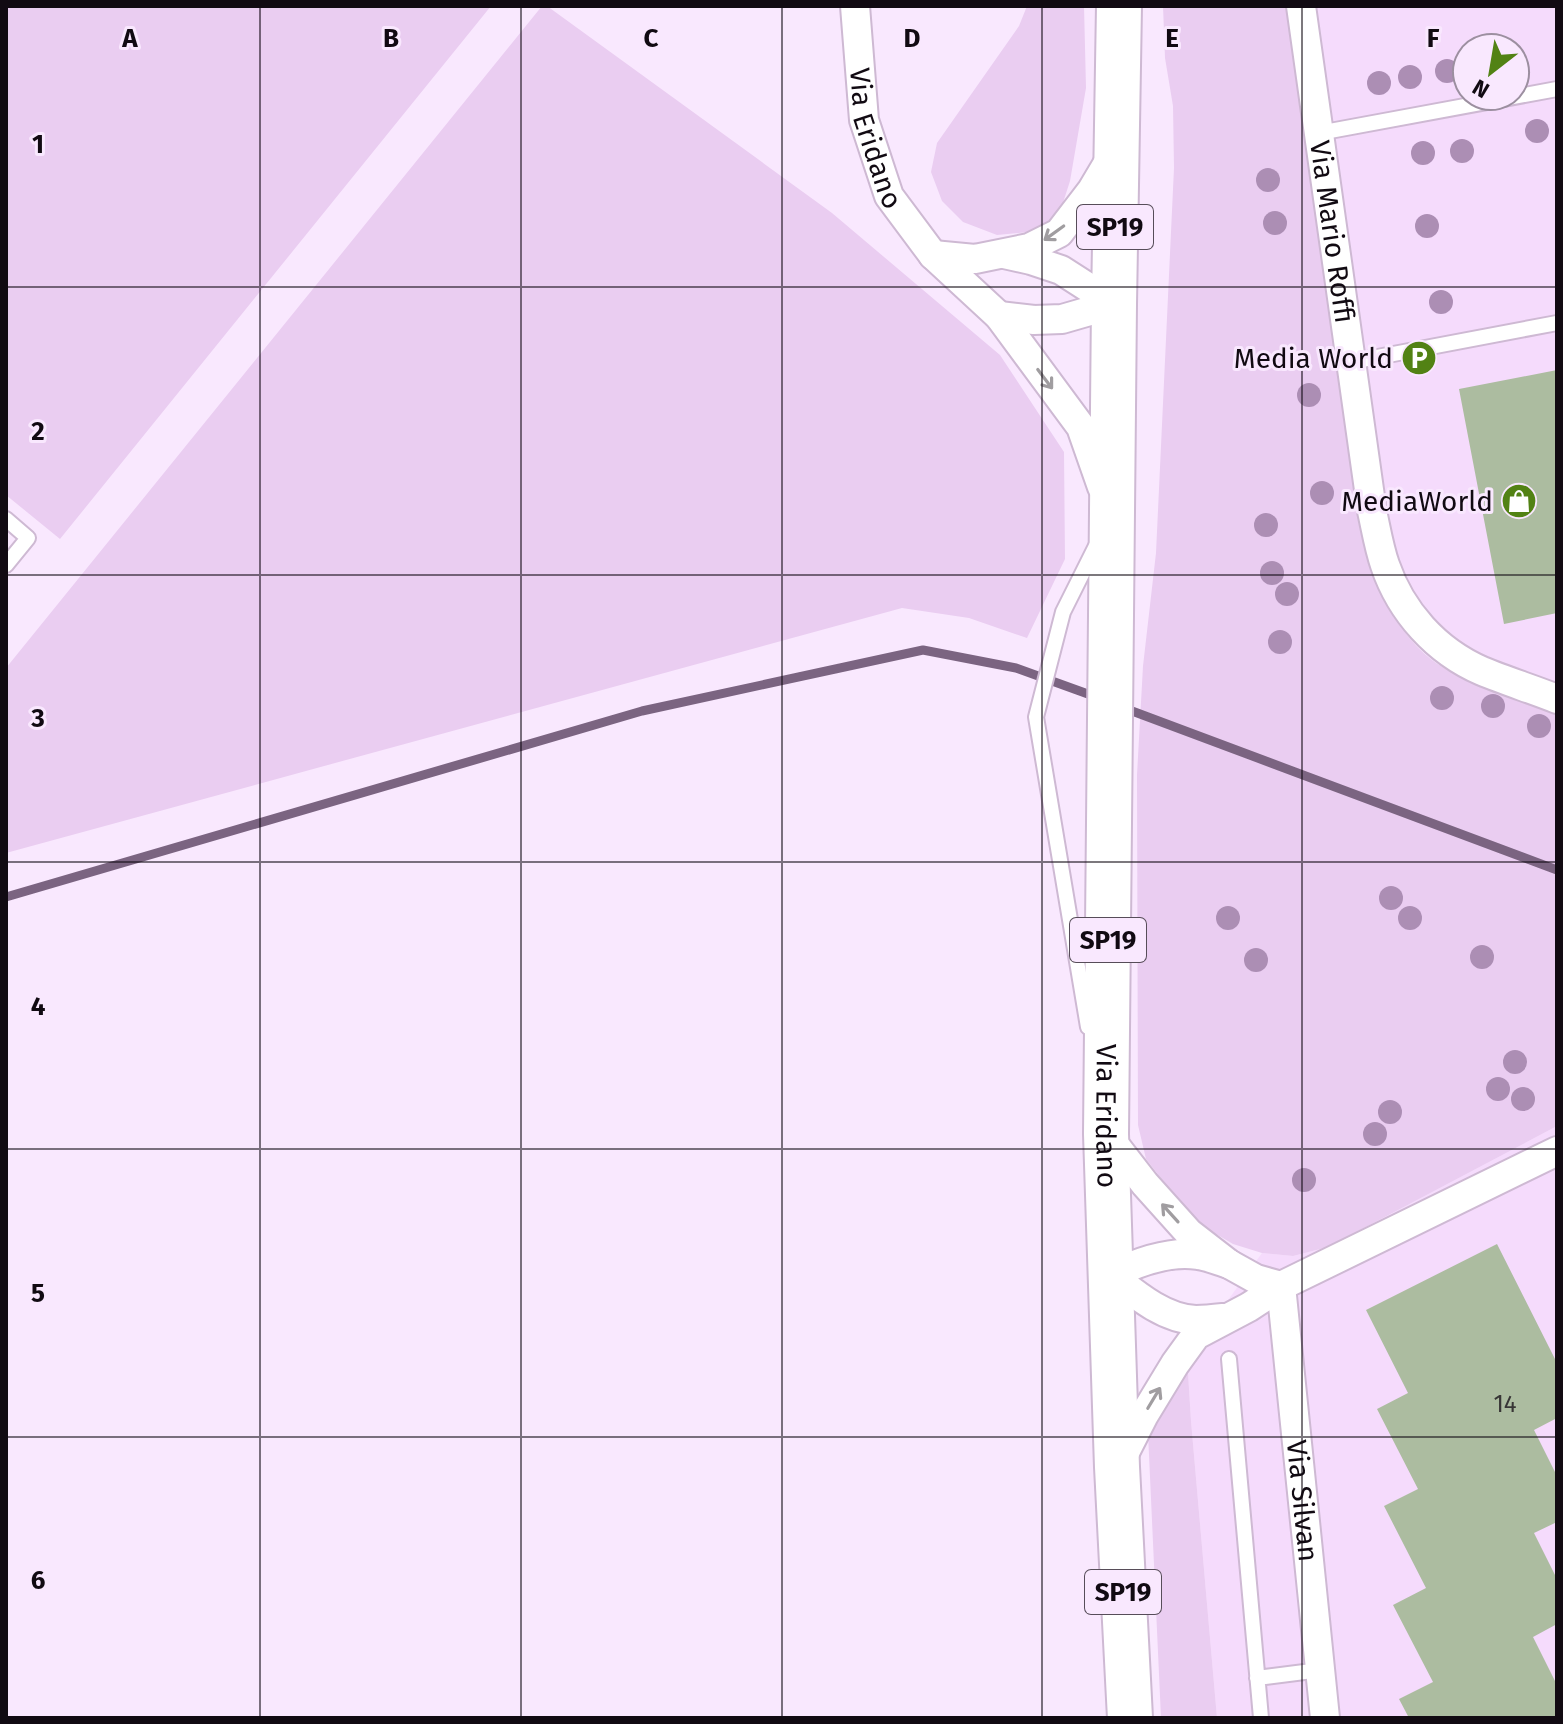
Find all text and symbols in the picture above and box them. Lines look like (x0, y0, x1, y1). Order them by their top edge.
text: A (121, 23, 138, 54)
text: B (383, 23, 399, 54)
text: C (644, 23, 659, 54)
text: D (904, 23, 921, 54)
text: E (1165, 23, 1179, 54)
text: F (1427, 23, 1440, 54)
north arrow (1451, 32, 1531, 112)
street label: Via Eridano (843, 66, 909, 215)
text: N (1468, 73, 1494, 104)
text: 1 (32, 129, 44, 160)
street label: Via Mario Roffi (1304, 138, 1362, 325)
road number: SP19 (1077, 205, 1153, 249)
one-way arrow (1044, 224, 1065, 241)
parking icon: Media World (1400, 339, 1438, 377)
place label: Media World (1234, 342, 1393, 375)
one-way arrow (1037, 367, 1054, 389)
text: 2 (31, 416, 45, 447)
shop icon: MediaWorld (1500, 482, 1538, 520)
place label: MediaWorld (1341, 485, 1493, 518)
text: 3 (30, 703, 45, 734)
road number: SP19 (1070, 918, 1146, 962)
text: 4 (31, 991, 46, 1022)
street label: Via Eridano (1089, 1044, 1124, 1189)
one-way arrow (1162, 1203, 1180, 1223)
text: 5 (31, 1278, 45, 1309)
one-way arrow (1146, 1387, 1162, 1410)
house number: 14 (1493, 1390, 1517, 1418)
street label: Via Silvan (1280, 1438, 1325, 1563)
text: 6 (31, 1565, 46, 1596)
road number: SP19 (1085, 1570, 1161, 1614)

